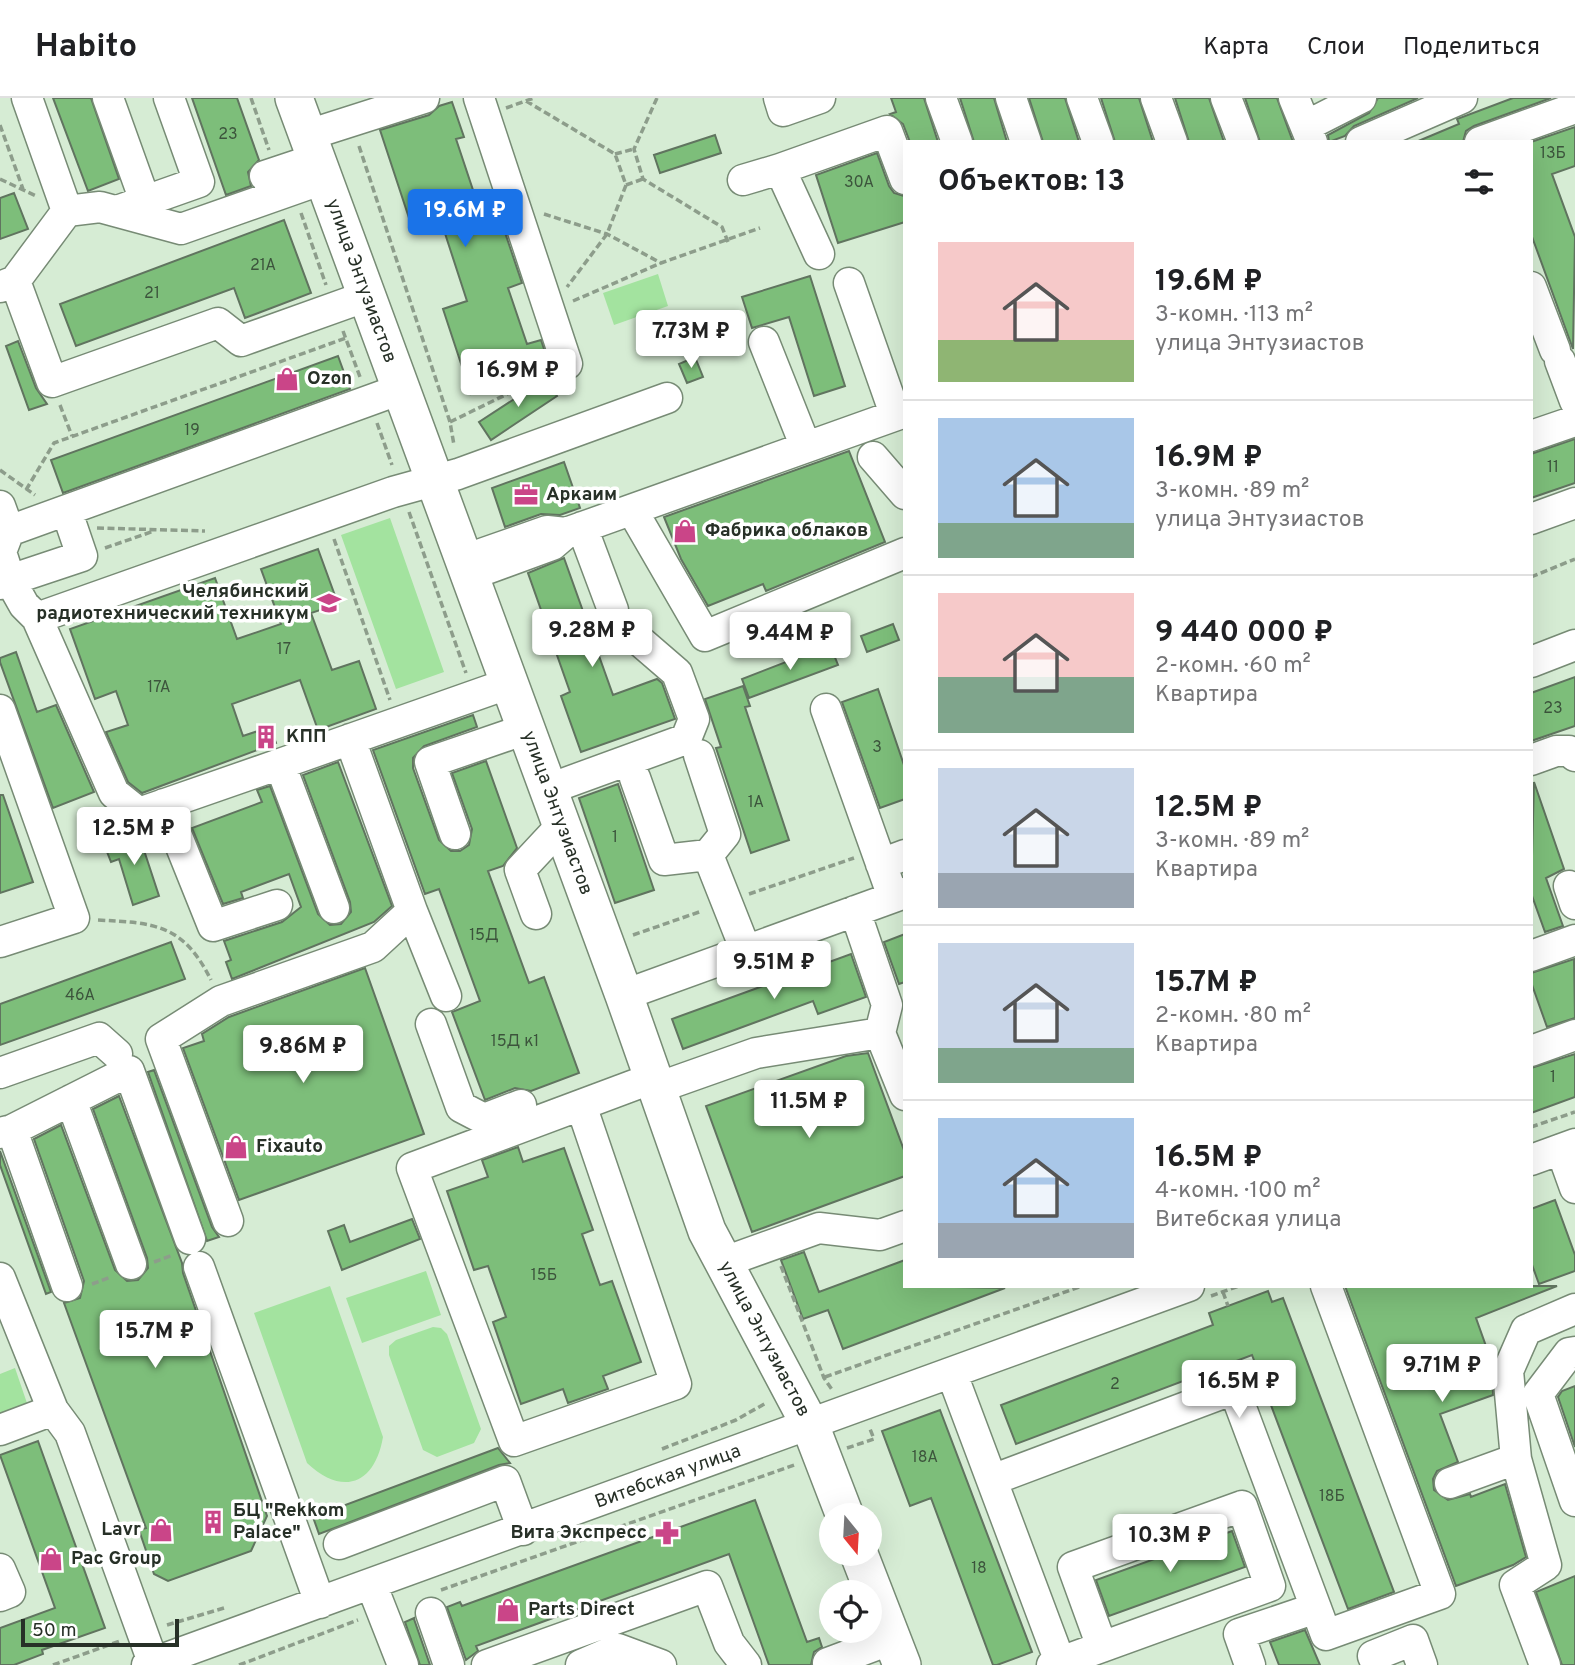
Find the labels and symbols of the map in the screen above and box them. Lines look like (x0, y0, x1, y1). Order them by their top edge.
house number: 23 (218, 125, 238, 145)
house number: 13Б (1540, 144, 1566, 164)
house number: 30А (844, 173, 874, 193)
pin: 19.6M ₽ (400, 190, 530, 249)
street label: улица Энтузиастов (320, 196, 402, 366)
house number: 21А (250, 256, 276, 276)
house number: 21 (144, 284, 160, 304)
pin: 7.73M ₽ (626, 310, 756, 370)
pin: 16.9M ₽ (453, 350, 583, 409)
shop icon: Ozon (273, 365, 301, 393)
place label: Ozon (307, 367, 352, 391)
house number: 19 (184, 421, 200, 441)
house number: 11 (1547, 458, 1559, 478)
office icon: Аркаим (512, 481, 540, 509)
place label: Аркаим (546, 483, 617, 507)
shop icon: Фабрика облаков (671, 517, 699, 545)
place label: Фабрика облаков (705, 519, 868, 543)
place label: Челябинский радиотехнический техникум (36, 580, 309, 626)
school or university icon: Челябинский радиотехнический техникум (315, 589, 343, 617)
pin: 9.28M ₽ (527, 610, 657, 669)
pin: 9.44M ₽ (725, 612, 855, 672)
house number: 17 (277, 640, 291, 660)
house number: 17А (147, 678, 171, 698)
house number: 23 (1543, 699, 1563, 719)
building icon: КПП (252, 723, 280, 751)
place label: КПП (286, 725, 326, 749)
street label: улица Энтузиастов (516, 728, 598, 898)
house number: 3 (872, 738, 882, 758)
house number: 1А (748, 793, 764, 813)
pin: 12.5M ₽ (69, 808, 199, 867)
house number: 1 (612, 828, 618, 848)
house number: 15Д (469, 926, 499, 946)
pin: 9.51M ₽ (709, 942, 839, 1001)
house number: 46А (65, 986, 95, 1006)
pin: 9.86M ₽ (238, 1026, 368, 1085)
house number: 15Д к1 (491, 1032, 539, 1052)
house number: 1 (1550, 1068, 1556, 1088)
pin: 11.5M ₽ (744, 1080, 874, 1140)
shop icon: Fixauto (222, 1133, 250, 1161)
place label: Fixauto (256, 1135, 323, 1159)
street label: улица Энтузиастов (713, 1257, 815, 1421)
house number: 15Б (531, 1266, 557, 1286)
pin: 15.7M ₽ (90, 1310, 220, 1370)
pin: 9.71M ₽ (1377, 1344, 1507, 1404)
pin: 16.5M ₽ (1174, 1360, 1304, 1420)
house number: 2 (1110, 1375, 1120, 1395)
street label: Витебская улица (592, 1439, 744, 1515)
house number: 18А (912, 1448, 938, 1468)
house number: 18Б (1319, 1487, 1345, 1507)
place label: БЦ "Rekkom Palace" (233, 1499, 345, 1545)
north arrow (819, 1503, 882, 1566)
building icon: БЦ "Rekkom Palace" (199, 1508, 227, 1536)
pin: 10.3M ₽ (1105, 1514, 1235, 1574)
shop icon: Lavr (147, 1516, 175, 1544)
place label: Lavr (101, 1518, 141, 1542)
pharmacy icon: Вита Экспресс (653, 1519, 681, 1547)
place label: Вита Экспресс (510, 1521, 647, 1545)
shop icon: Pac Group (37, 1545, 65, 1573)
place label: Pac Group (71, 1547, 162, 1571)
house number: 18 (971, 1559, 987, 1579)
shop icon: Parts Direct (494, 1596, 522, 1624)
place label: Parts Direct (528, 1598, 635, 1622)
scale bar (21, 1616, 178, 1648)

